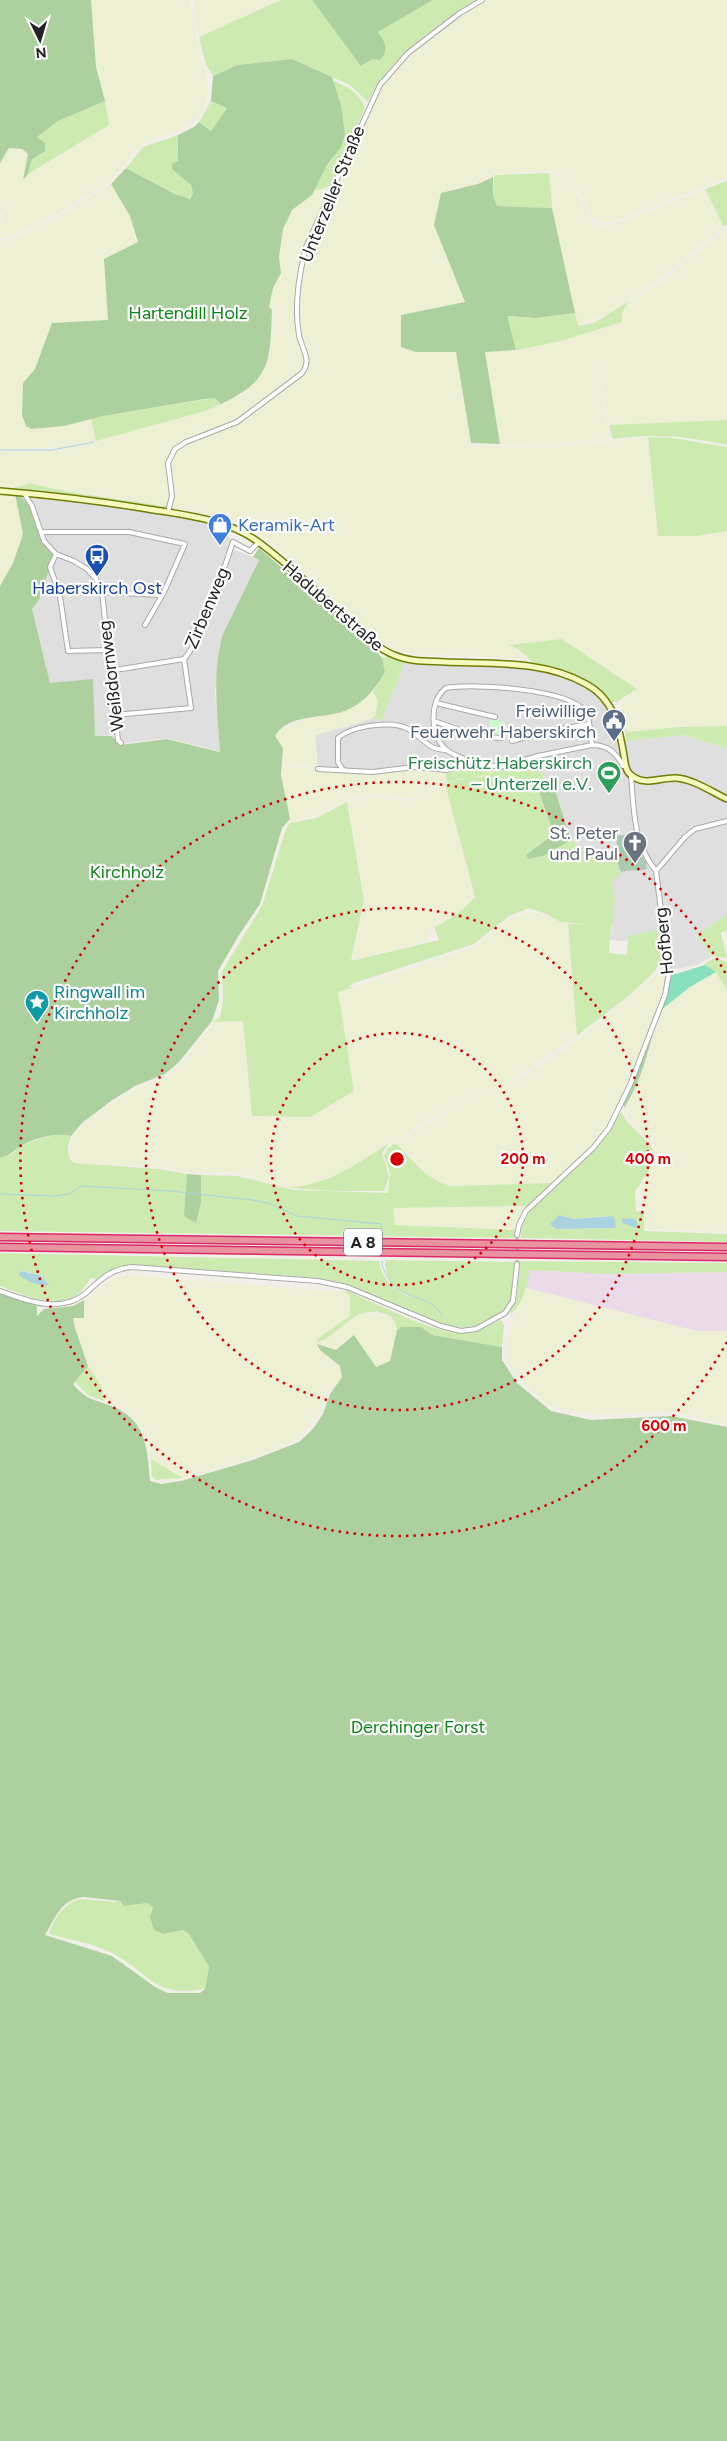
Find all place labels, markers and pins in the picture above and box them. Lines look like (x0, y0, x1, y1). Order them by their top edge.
shop icon: Keramik-Art (207, 512, 233, 546)
place label: Keramik-Art (238, 514, 335, 536)
bus stop icon: Haberskirch Ost (84, 543, 110, 577)
place label: Haberskirch Ost (32, 577, 162, 599)
place label: Freiwillige Feuerwehr Haberskirch (410, 700, 596, 743)
public building icon: Freiwillige Feuerwehr Haberskirch (601, 708, 627, 742)
place label: Freischütz Haberskirch – Unterzell e.V. (408, 752, 592, 795)
sports icon: Freischütz Haberskirch – Unterzell e.V. (596, 760, 622, 794)
place label: St. Peter und Paul (549, 822, 618, 865)
church icon: St. Peter und Paul (622, 830, 648, 864)
place label: Ringwall im Kirchholz (54, 981, 145, 1024)
place icon: Ringwall im Kirchholz (24, 989, 50, 1023)
centre of rings (388, 1150, 406, 1168)

